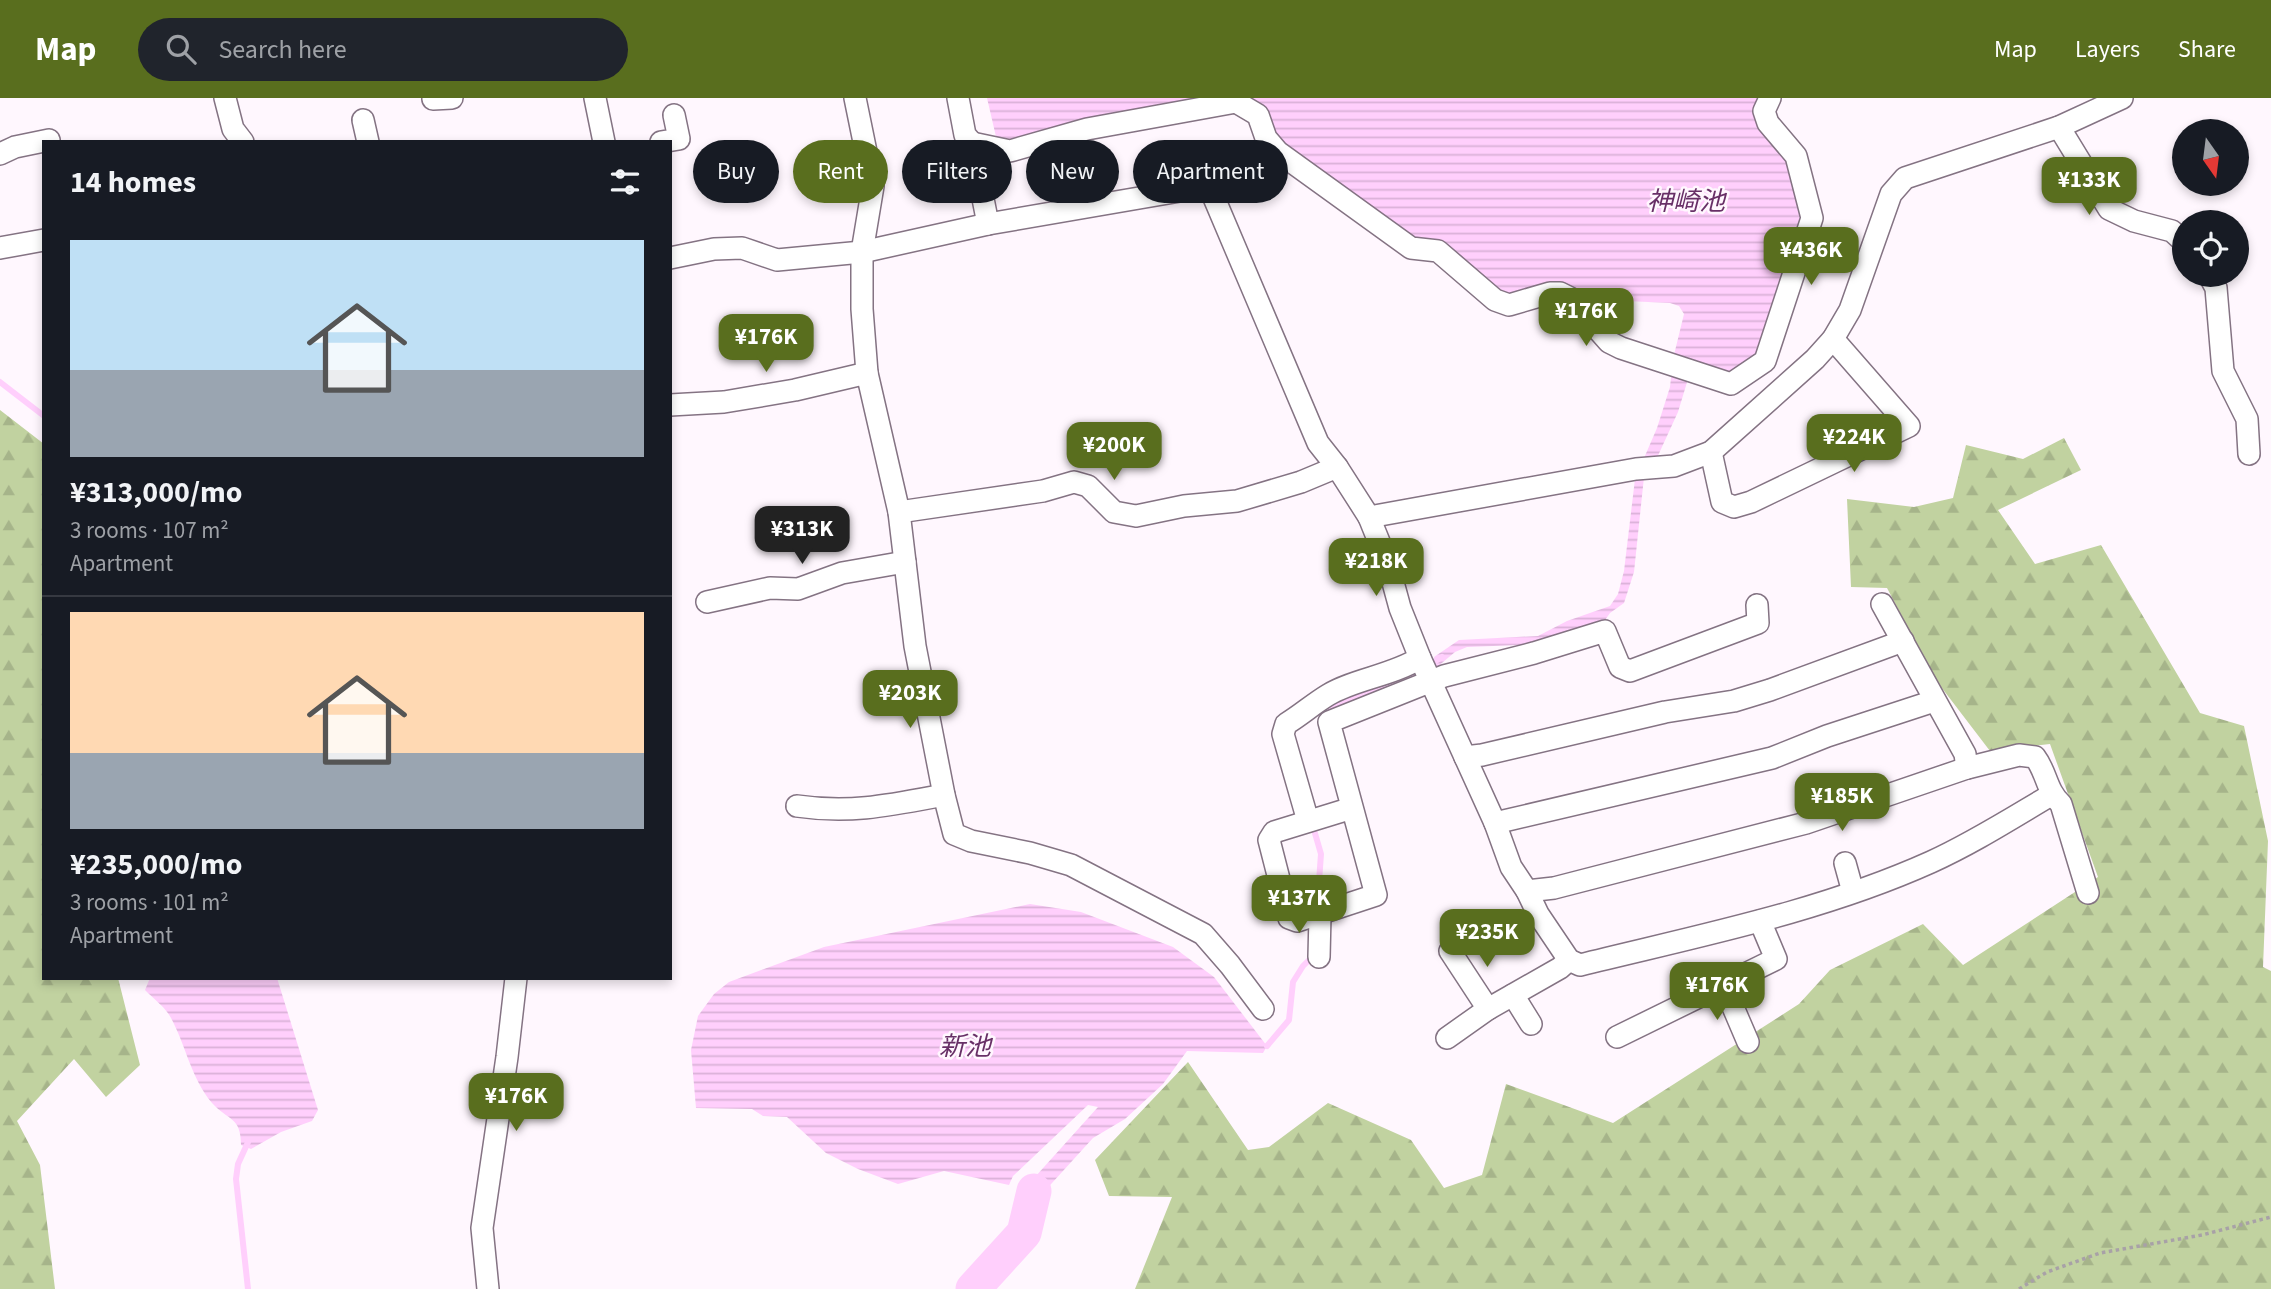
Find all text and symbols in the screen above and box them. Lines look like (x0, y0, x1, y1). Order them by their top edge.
search box (138, 18, 628, 81)
text: Map (35, 26, 96, 73)
icon: search (162, 30, 200, 68)
text: Search here (218, 31, 347, 68)
text: Map (1994, 32, 2037, 67)
text: Layers (2075, 32, 2140, 67)
text: Share (2178, 32, 2236, 67)
north arrow (2172, 119, 2249, 196)
map controls (2172, 119, 2249, 287)
chip: Buy (693, 140, 779, 203)
chip: Rent (793, 140, 888, 203)
chip: Filters (902, 140, 1012, 203)
chip: New (1026, 140, 1119, 203)
chip: Apartment (1133, 140, 1288, 203)
pin: ¥133K (2040, 158, 2138, 217)
text: 14 homes (70, 161, 196, 204)
icon: filters (606, 163, 644, 201)
text: ¥133K (2058, 163, 2120, 196)
water label: 神崎池 (1647, 183, 1728, 220)
button: locate (2172, 210, 2249, 287)
pin: ¥436K (1762, 228, 1860, 287)
text: ¥436K (1780, 233, 1842, 266)
icon: home (294, 285, 420, 411)
pin: ¥176K (1537, 288, 1635, 348)
text: ¥176K (1555, 294, 1617, 327)
pin: ¥176K (717, 314, 815, 374)
text: ¥176K (735, 320, 797, 353)
pin: ¥224K (1805, 414, 1903, 474)
text: ¥224K (1823, 420, 1885, 453)
pin: ¥200K (1065, 422, 1163, 482)
text: ¥200K (1083, 428, 1145, 461)
text: ¥313,000/mo (70, 471, 242, 514)
pin: ¥313K (753, 506, 851, 566)
text: ¥313K (771, 512, 833, 545)
text: 3 rooms · 107 m² (70, 514, 229, 547)
pin: ¥218K (1327, 538, 1425, 598)
text: ¥218K (1345, 544, 1407, 577)
text: Apartment (70, 547, 173, 580)
icon: home (294, 657, 420, 783)
pin: ¥203K (861, 670, 959, 730)
text: ¥203K (879, 676, 941, 709)
pin: ¥185K (1793, 774, 1891, 833)
text: ¥185K (1811, 779, 1873, 812)
text: ¥235,000/mo (70, 843, 242, 886)
pin: ¥137K (1250, 876, 1348, 935)
text: ¥137K (1268, 881, 1330, 914)
text: 3 rooms · 101 m² (70, 886, 229, 919)
pin: ¥235K (1438, 910, 1536, 969)
text: ¥235K (1456, 915, 1518, 948)
text: Apartment (70, 919, 173, 952)
pin: ¥176K (1668, 962, 1766, 1022)
text: ¥176K (1686, 968, 1748, 1001)
water label: 新池 (939, 1028, 994, 1065)
pin: ¥176K (467, 1074, 565, 1133)
text: ¥176K (485, 1079, 547, 1112)

